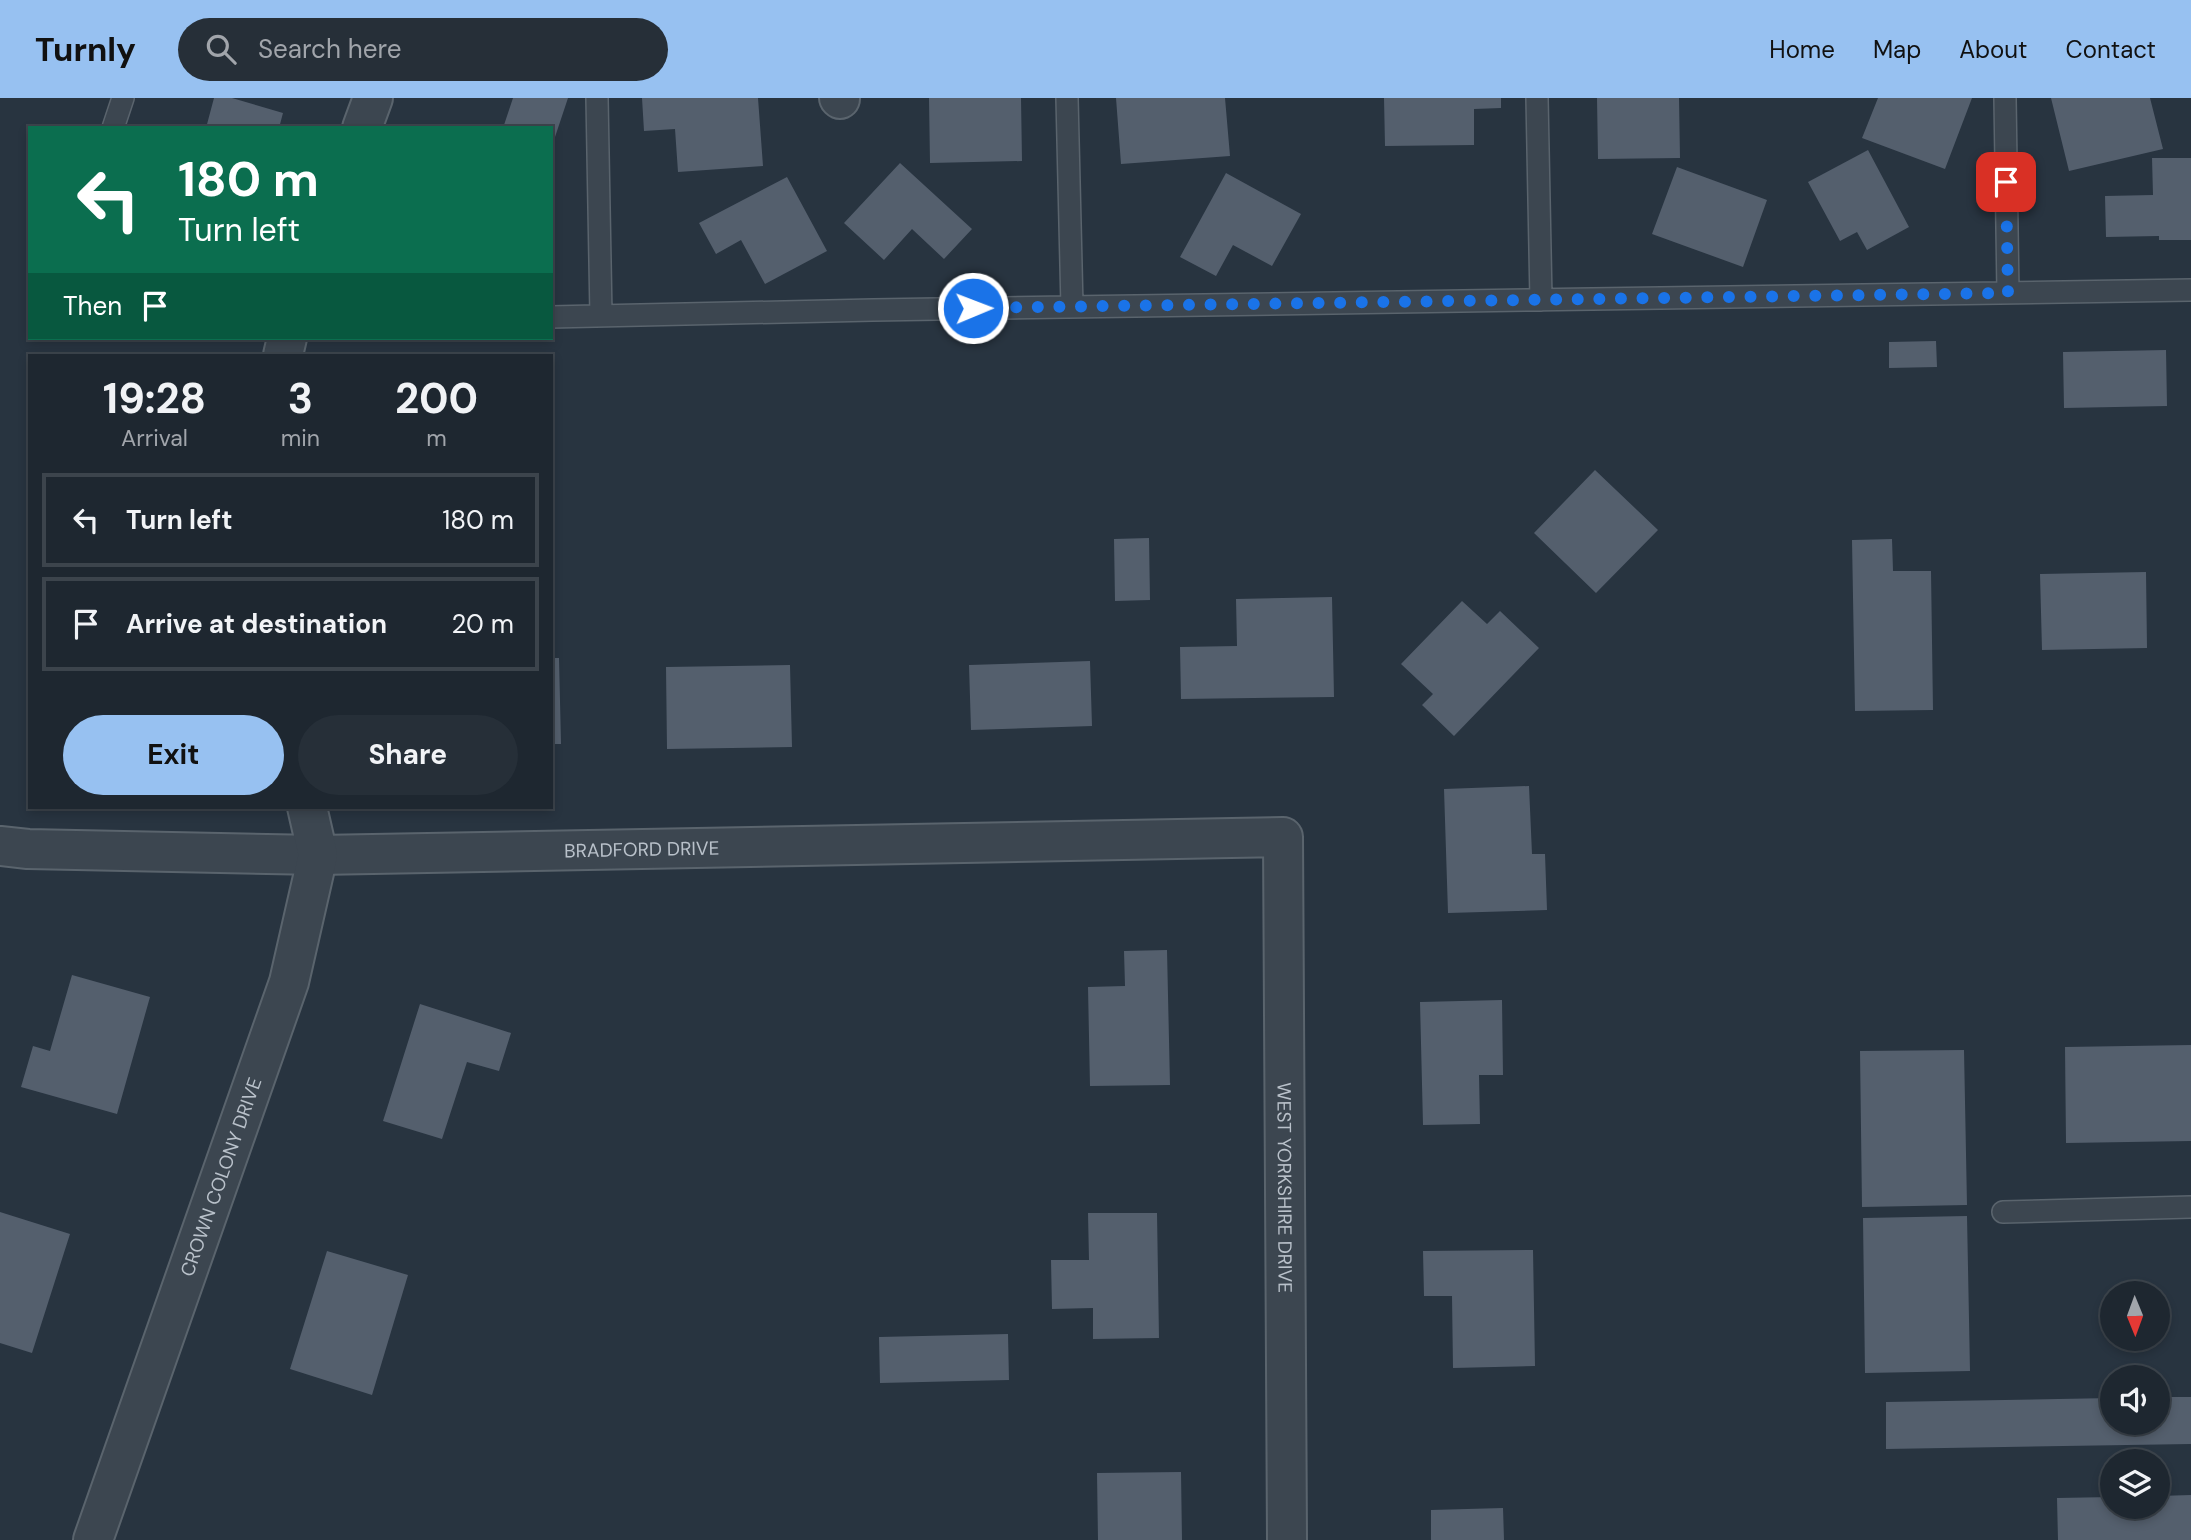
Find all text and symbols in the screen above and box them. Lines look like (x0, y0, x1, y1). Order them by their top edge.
search box (178, 18, 668, 81)
text: Turnly (35, 28, 136, 71)
icon: search (202, 30, 240, 68)
text: Search here (258, 32, 401, 66)
text: Home (1769, 34, 1835, 65)
text: Map (1873, 34, 1921, 65)
text: About (1959, 34, 2028, 65)
text: Contact (2066, 34, 2156, 65)
text: 180 m (178, 147, 319, 211)
pin (1976, 152, 2036, 212)
icon: left (63, 154, 154, 245)
icon: arrive (1987, 163, 2025, 201)
text: Turn left (178, 209, 300, 251)
position arrow (936, 271, 1010, 345)
icon: arrive (136, 287, 174, 325)
text: Then (63, 289, 122, 323)
text: 19:28 (103, 371, 206, 426)
text: 3 (288, 371, 313, 426)
text: 200 (395, 371, 478, 426)
text: Arrival (121, 423, 188, 453)
text: min (281, 423, 320, 453)
text: m (426, 423, 447, 453)
icon: left (67, 501, 105, 539)
text: Turn left (126, 503, 233, 537)
text: 180 m (442, 503, 514, 537)
icon: arrive (67, 605, 105, 643)
text: Arrive at destination (126, 607, 387, 641)
text: 20 m (451, 607, 514, 641)
button: Exit (63, 715, 284, 795)
button: Share (298, 715, 518, 795)
street label: BRADFORD DRIVE (564, 836, 719, 863)
street label: CROWN COLONY DRIVE (175, 1074, 268, 1280)
street label: WEST YORKSHIRE DRIVE (1271, 1082, 1298, 1293)
north arrow (2100, 1281, 2170, 1351)
map controls (2100, 1281, 2170, 1519)
button: sound (2100, 1365, 2170, 1435)
button: layers (2100, 1449, 2170, 1519)

